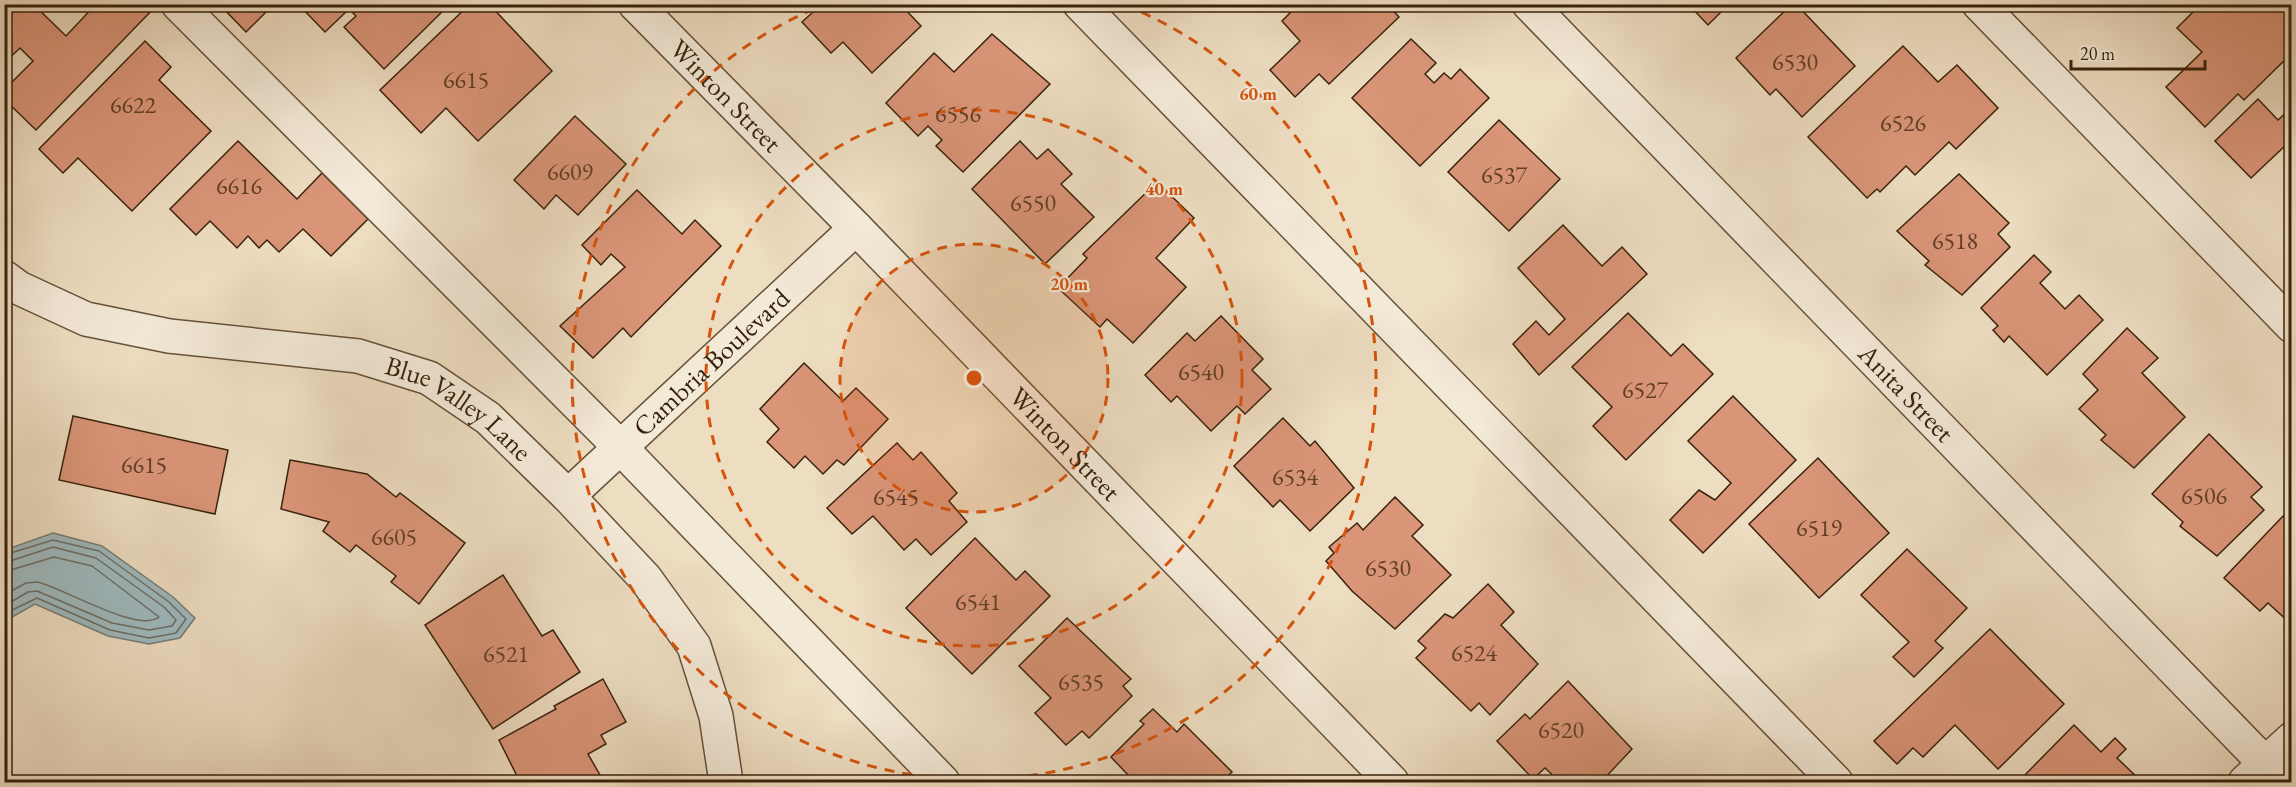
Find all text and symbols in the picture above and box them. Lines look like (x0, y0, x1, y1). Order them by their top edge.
street label: Winton Street (662, 31, 790, 160)
scale bar (2071, 33, 2204, 71)
text: 20 m (2080, 42, 2115, 65)
house number: 6530 (1772, 46, 1818, 77)
house number: 6615 (443, 64, 489, 95)
text: 60 m (1239, 82, 1277, 105)
house number: 6622 (110, 89, 157, 120)
house number: 6556 (935, 98, 981, 129)
house number: 6526 (1880, 107, 1926, 138)
house number: 6609 (547, 156, 594, 187)
house number: 6537 (1481, 159, 1528, 190)
house number: 6616 (216, 170, 262, 201)
text: 40 m (1145, 177, 1183, 200)
house number: 6550 (1010, 187, 1056, 218)
house number: 6518 (1932, 225, 1978, 256)
text: 20 m (1050, 272, 1088, 295)
street label: Cambria Boulevard (625, 280, 797, 444)
street label: Anita Street (1850, 336, 1962, 450)
street label: Blue Valley Lane (381, 348, 540, 468)
house number: 6540 (1178, 356, 1224, 387)
centre of rings (964, 368, 984, 388)
house number: 6527 (1622, 374, 1669, 405)
street label: Winton Street (1002, 379, 1129, 508)
house number: 6615 (121, 449, 167, 480)
house number: 6534 (1272, 461, 1319, 492)
house number: 6506 (2181, 480, 2227, 511)
house number: 6545 (873, 481, 919, 512)
house number: 6519 (1796, 512, 1843, 543)
house number: 6605 (371, 521, 417, 552)
house number: 6530 (1365, 552, 1411, 583)
house number: 6541 (955, 586, 1001, 617)
house number: 6524 (1451, 637, 1498, 668)
house number: 6521 (483, 638, 529, 669)
house number: 6535 (1058, 666, 1104, 697)
house number: 6520 (1538, 714, 1584, 745)

